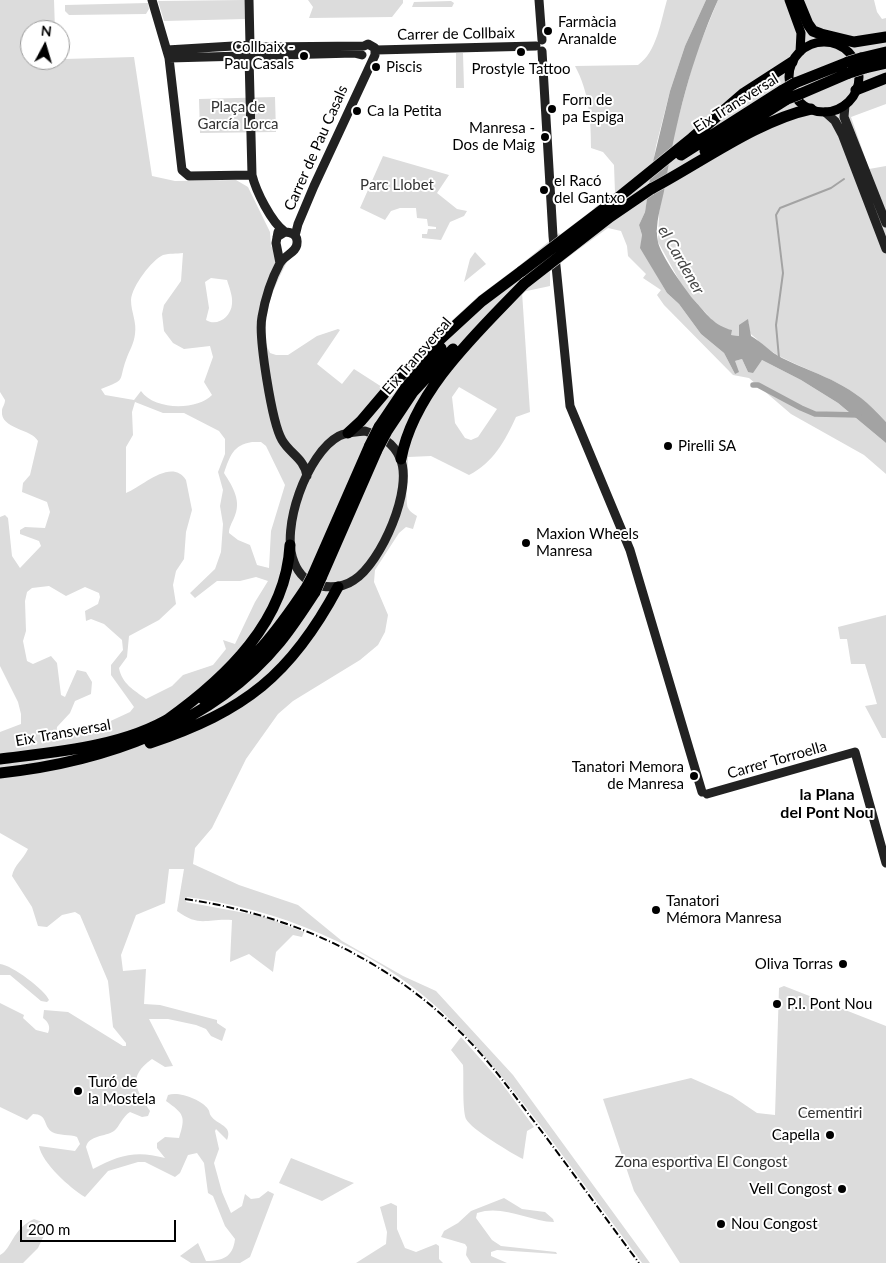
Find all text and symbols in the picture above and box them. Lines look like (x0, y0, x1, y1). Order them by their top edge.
place label: Farmàcia Aranalde (558, 13, 617, 48)
north arrow (20, 20, 70, 70)
text: N (40, 22, 53, 40)
street label: Carrer de Collbaix (397, 24, 515, 44)
marker: Farmàcia Aranalde (542, 25, 554, 37)
place label: Collbaix - Pau Casals (224, 38, 294, 73)
marker: Prostyle Tattoo (515, 46, 527, 58)
marker: Collbaix - Pau Casals (298, 50, 310, 62)
place label: Piscis (386, 58, 422, 76)
place label: Prostyle Tattoo (471, 60, 571, 78)
marker: Piscis (370, 61, 382, 73)
street label: Eix Transversal (690, 70, 782, 136)
street label: Carrer de Pau Casals (280, 83, 352, 213)
place label: Forn de pa Espiga (562, 91, 624, 126)
park label: Plaça de García Lorca (197, 98, 279, 133)
place label: Ca la Petita (367, 102, 442, 120)
marker: Forn de pa Espiga (546, 103, 558, 115)
marker: Ca la Petita (351, 105, 363, 117)
place label: Manresa - Dos de Maig (452, 119, 535, 154)
marker: Manresa - Dos de Maig (539, 131, 551, 143)
place label: el Racó del Gantxo (554, 172, 625, 207)
park label: Parc Llobet (360, 176, 434, 194)
marker: el Racó del Gantxo (538, 184, 550, 196)
water label: el Cardener (654, 222, 708, 298)
street label: Eix Transversal (379, 314, 455, 398)
place label: Pirelli SA (678, 437, 736, 455)
marker: Pirelli SA (662, 440, 674, 452)
place label: Maxion Wheels Manresa (536, 525, 639, 560)
marker: Maxion Wheels Manresa (520, 537, 532, 549)
street label: Eix Transversal (14, 716, 112, 750)
street label: Carrer Torroella (725, 737, 829, 783)
place label: Tanatori Memora de Manresa (572, 758, 684, 793)
marker: Tanatori Memora de Manresa (688, 770, 700, 782)
district label: la Plana del Pont Nou (780, 785, 874, 823)
place label: Tanatori Mémora Manresa (666, 892, 782, 927)
marker: Tanatori Mémora Manresa (650, 904, 662, 916)
place label: Oliva Torras (755, 955, 833, 973)
marker: Oliva Torras (837, 958, 849, 970)
place label: P.I. Pont Nou (787, 995, 872, 1013)
marker: P.I. Pont Nou (771, 998, 783, 1010)
place label: Turó de la Mostela (88, 1073, 156, 1108)
marker: Turó de la Mostela (72, 1085, 84, 1097)
park label: Cementiri (798, 1104, 862, 1122)
place label: Capella (772, 1126, 820, 1144)
marker: Capella (824, 1129, 836, 1141)
park label: Zona esportiva El Congost (615, 1153, 787, 1171)
place label: Vell Congost (749, 1180, 832, 1198)
marker: Vell Congost (836, 1183, 848, 1195)
scale bar (22, 1210, 179, 1242)
place label: Nou Congost (731, 1215, 818, 1233)
marker: Nou Congost (715, 1218, 727, 1230)
text: 200 m (28, 1220, 70, 1238)

